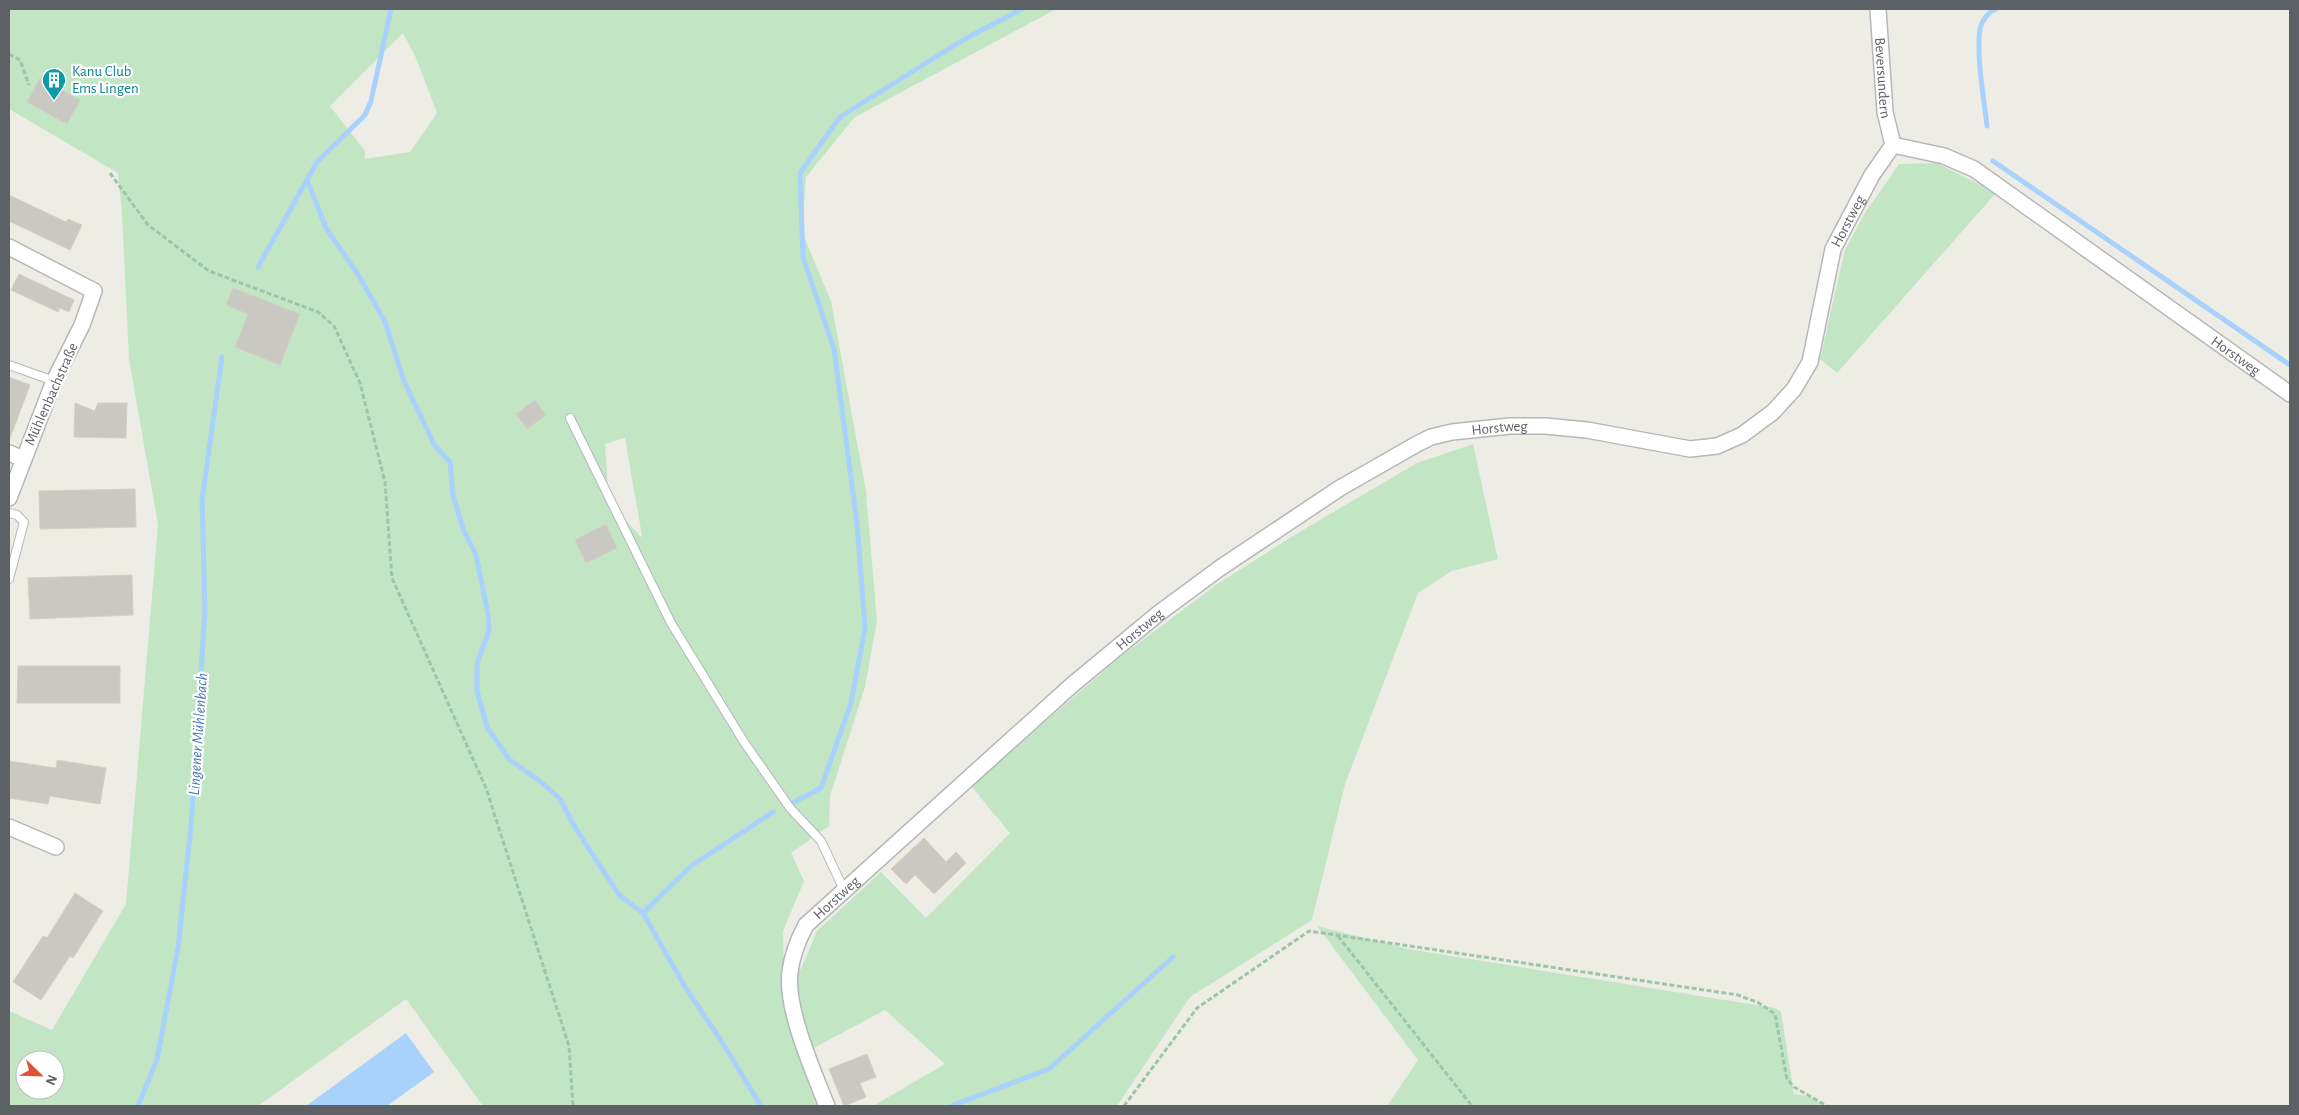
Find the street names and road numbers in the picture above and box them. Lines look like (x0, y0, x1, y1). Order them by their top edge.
street label: Beversundern (1872, 37, 1893, 120)
street label: Horstweg (1828, 192, 1868, 250)
street label: Horstweg (2208, 333, 2263, 379)
street label: Mühlenbachstraße (22, 340, 81, 448)
street label: Horstweg (1471, 419, 1528, 438)
street label: Horstweg (1113, 605, 1167, 653)
street label: Horstweg (811, 873, 863, 922)

